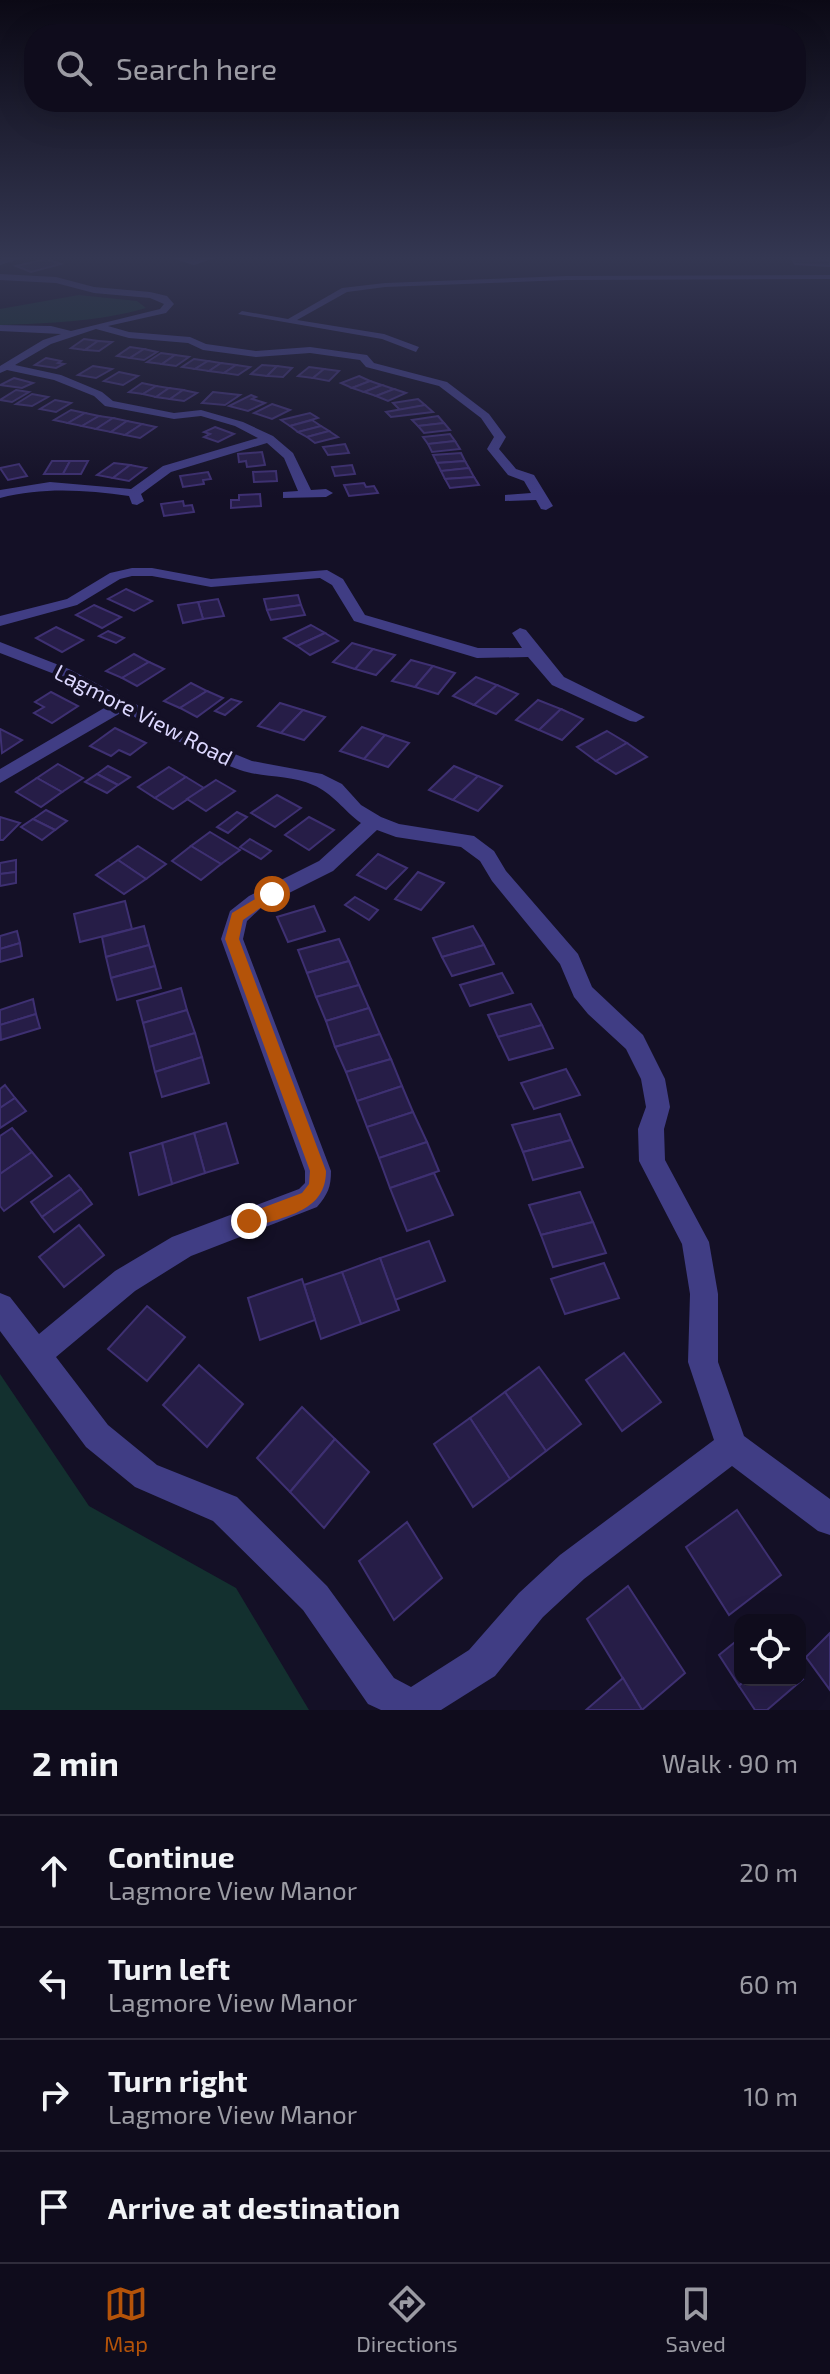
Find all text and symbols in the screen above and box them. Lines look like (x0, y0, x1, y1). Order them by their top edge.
search box (24, 24, 806, 112)
icon: search (52, 46, 96, 90)
text: Search here (116, 50, 277, 86)
street label: Lagmore View Road (51, 658, 237, 770)
route start (254, 876, 290, 912)
route end (231, 1203, 267, 1239)
map controls (734, 1614, 806, 1686)
button: locate (734, 1614, 806, 1686)
text: 2 min (32, 1742, 119, 1783)
text: Walk · 90 m (662, 1747, 798, 1778)
text: Continue (108, 1838, 235, 1874)
icon: ahead (32, 1849, 76, 1893)
text: 20 m (739, 1856, 798, 1887)
text: Lagmore View Manor (108, 1874, 357, 1905)
text: Turn left (108, 1950, 230, 1986)
icon: left (32, 1961, 76, 2005)
text: 60 m (739, 1968, 798, 1999)
text: Lagmore View Manor (108, 1986, 357, 2017)
text: Turn right (108, 2062, 248, 2098)
icon: right (32, 2073, 76, 2117)
text: 10 m (743, 2080, 798, 2111)
text: Lagmore View Manor (108, 2098, 357, 2129)
icon: arrive (32, 2185, 76, 2229)
text: Arrive at destination (108, 2189, 400, 2225)
tab: Map (104, 2282, 148, 2356)
tab: Directions (356, 2282, 458, 2356)
tab: Saved (666, 2282, 726, 2356)

